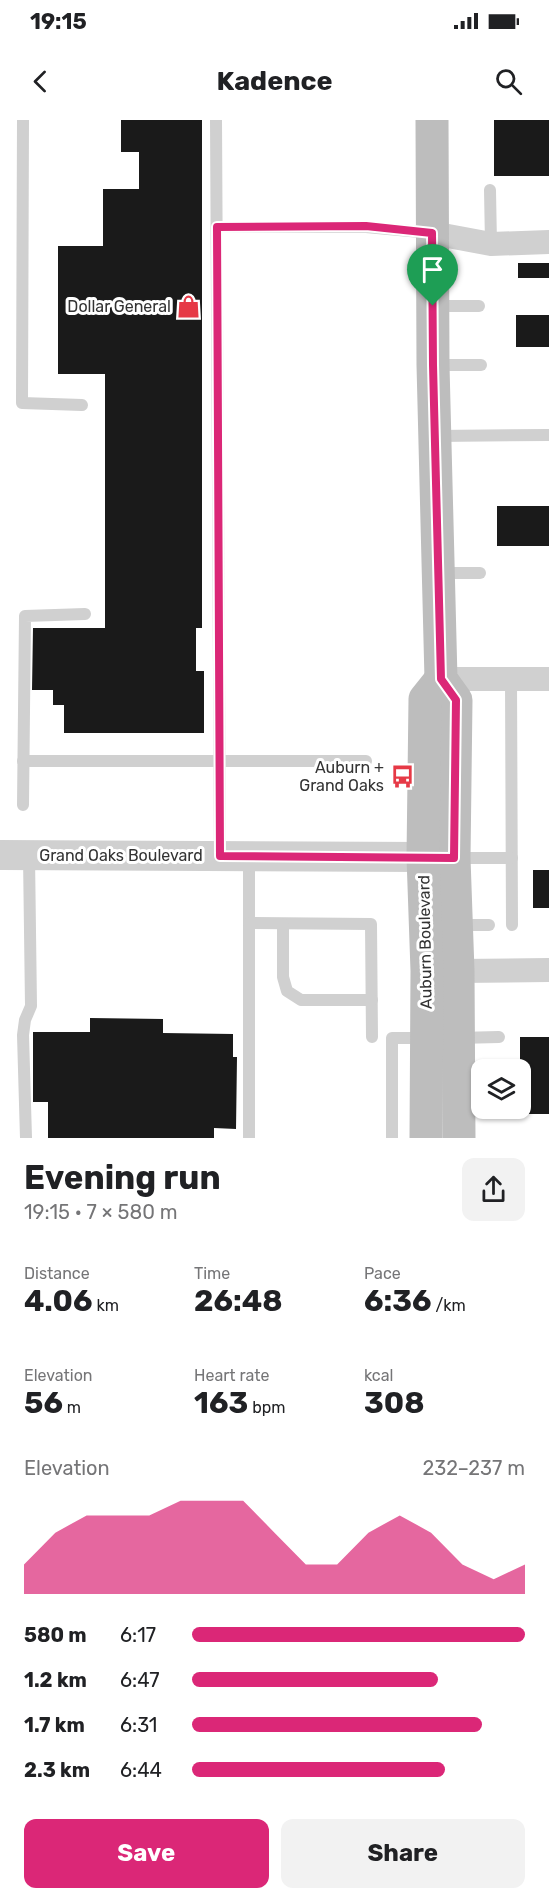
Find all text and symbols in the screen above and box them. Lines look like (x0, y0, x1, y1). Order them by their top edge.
text: 19:15 (30, 8, 87, 35)
icon: back (24, 65, 57, 98)
text: Kadence (216, 65, 333, 97)
icon: search (492, 65, 525, 98)
pin (407, 244, 458, 306)
icon: arrive (416, 253, 449, 286)
shop icon: Dollar General (176, 293, 202, 319)
place label: Dollar General (67, 297, 171, 316)
place label: Auburn + Grand Oaks (299, 758, 384, 795)
bus stop icon: Auburn + Grand Oaks (389, 763, 415, 789)
street label: Grand Oaks Boulevard (39, 846, 203, 865)
street label: Auburn Boulevard (414, 875, 436, 1009)
map controls (471, 1059, 531, 1119)
button: layers (471, 1059, 531, 1119)
text: Evening run (24, 1158, 221, 1197)
button: share (462, 1158, 525, 1221)
text: 19:15 · 7 × 580 m (24, 1200, 178, 1224)
text: Distance (24, 1264, 90, 1283)
text: Time (194, 1264, 230, 1283)
text: Pace (364, 1264, 401, 1283)
text: 4.06 (24, 1283, 93, 1319)
text: 26:48 (194, 1283, 283, 1319)
text: 6:36 (364, 1283, 432, 1319)
text: km (93, 1296, 119, 1315)
text: /km (432, 1296, 466, 1315)
text: Elevation (24, 1366, 93, 1385)
text: Heart rate (194, 1366, 269, 1385)
text: kcal (364, 1366, 393, 1385)
text: 56 (24, 1385, 63, 1421)
text: 163 (194, 1385, 248, 1421)
text: 308 (364, 1385, 424, 1421)
text: m (63, 1398, 81, 1417)
text: bpm (248, 1398, 285, 1417)
text: Elevation (24, 1456, 110, 1480)
text: 232–237 m (423, 1456, 525, 1480)
text: 580 m (24, 1623, 87, 1647)
text: 6:17 (120, 1623, 156, 1647)
text: 1.2 km (24, 1668, 87, 1692)
text: 6:47 (120, 1668, 160, 1692)
text: 1.7 km (24, 1713, 85, 1737)
text: 6:31 (120, 1713, 157, 1737)
text: 2.3 km (24, 1758, 90, 1782)
text: 6:44 (120, 1758, 162, 1782)
button: Save (24, 1819, 269, 1888)
button: Share (281, 1819, 525, 1888)

